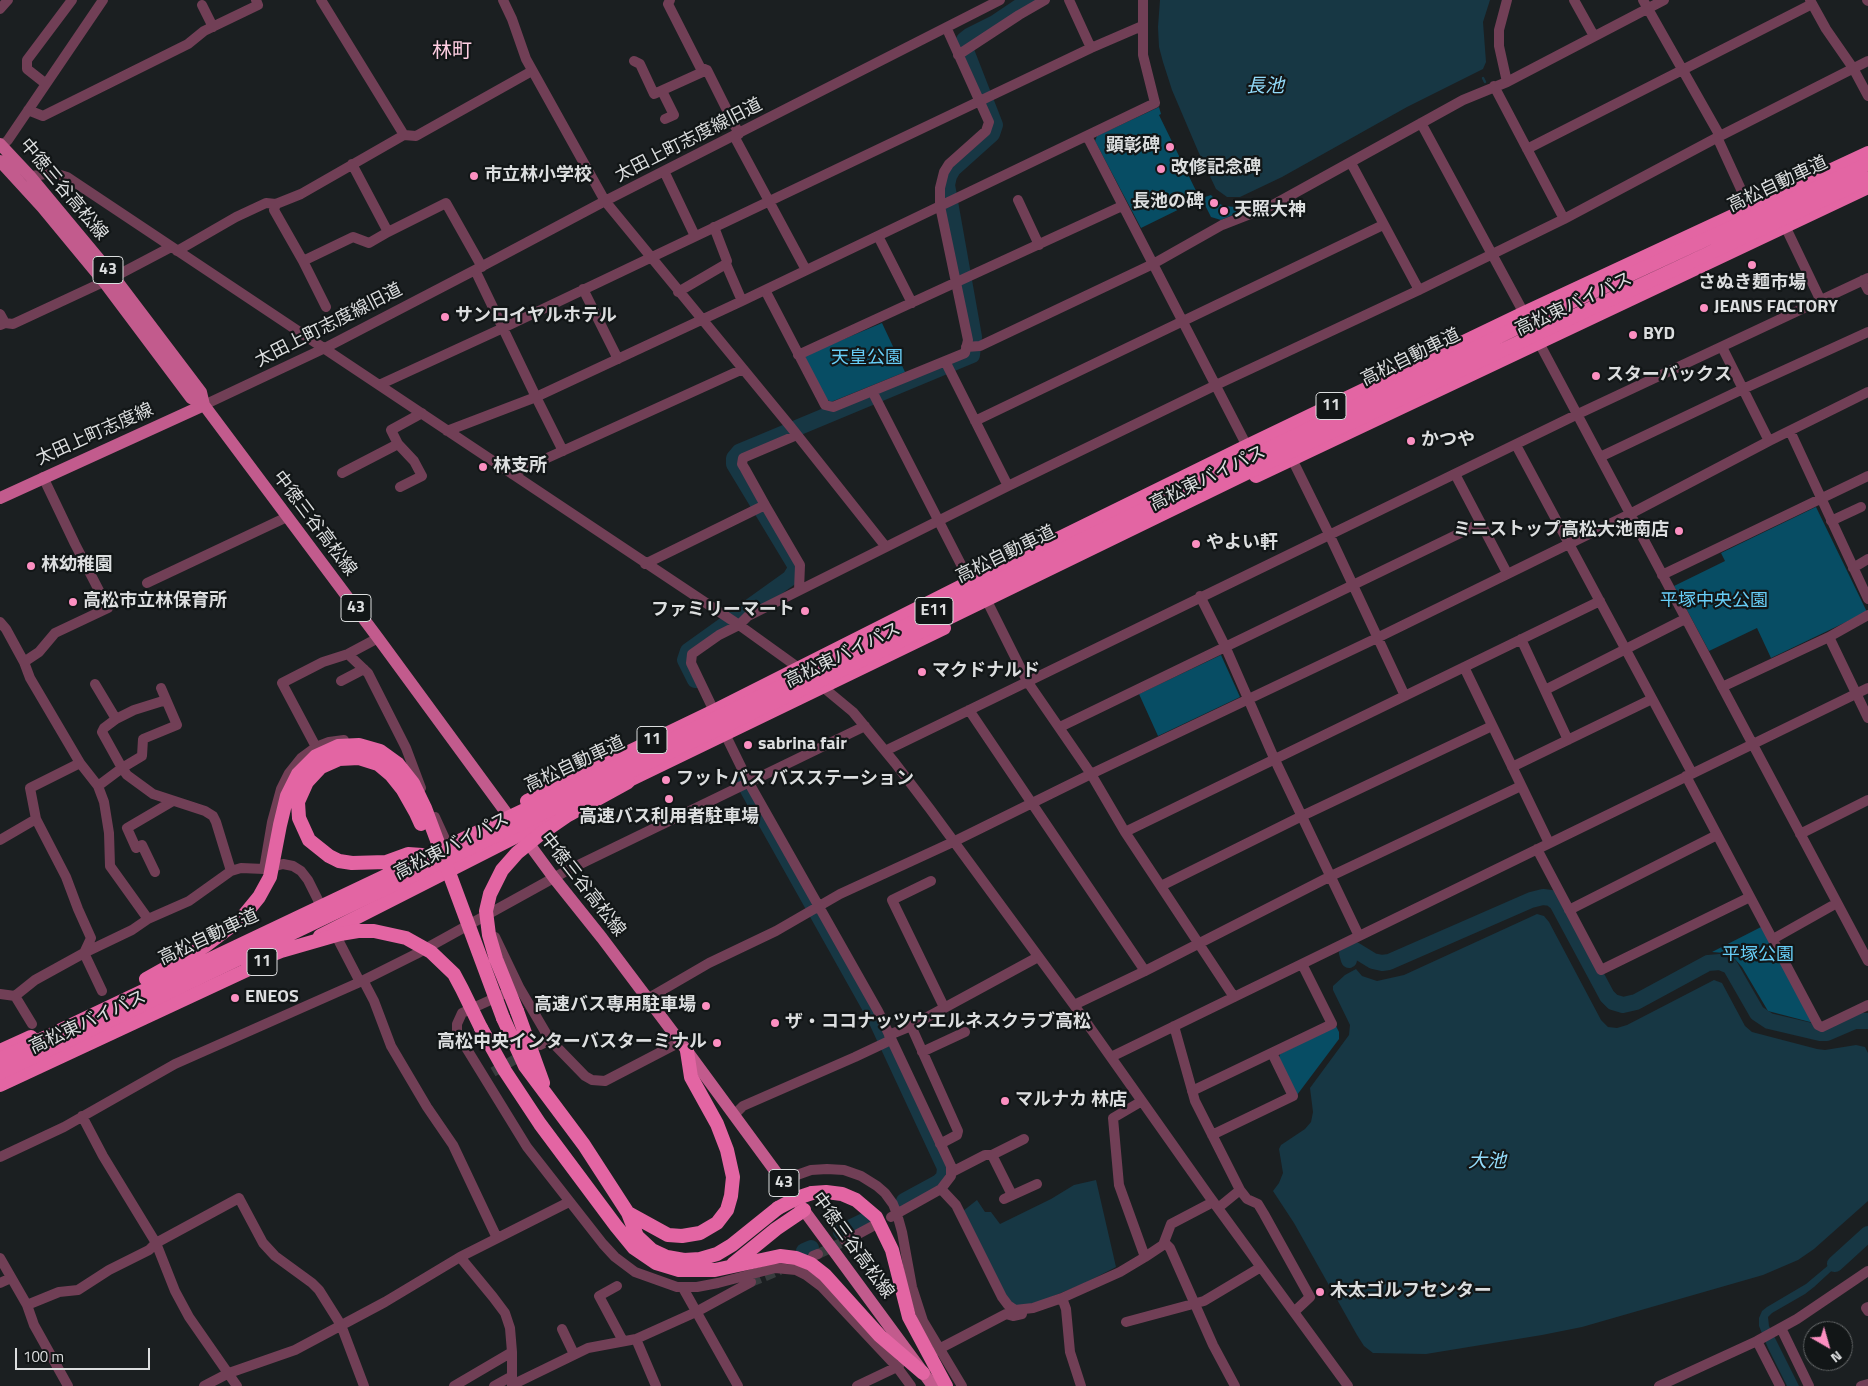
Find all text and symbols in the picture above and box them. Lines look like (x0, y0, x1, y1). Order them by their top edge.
district label: 林町 (432, 40, 472, 64)
water label: 長池 (1246, 76, 1284, 98)
street label: 太田上町志度線旧道 (612, 95, 766, 187)
street label: 中徳三谷高松線 (14, 135, 112, 245)
place label: 顕彰碑 (1106, 136, 1160, 158)
marker: 顕彰碑 (1164, 141, 1176, 153)
street label: 高松自動車道 (1724, 152, 1832, 218)
place label: 改修記念碑 (1171, 158, 1261, 180)
marker: 改修記念碑 (1155, 163, 1167, 175)
place label: 市立林小学校 (484, 165, 592, 187)
marker: 市立林小学校 (468, 170, 480, 182)
place label: 長池の碑 (1132, 192, 1204, 214)
marker: 長池の碑 (1208, 197, 1220, 209)
place label: 天照大神 (1234, 200, 1306, 222)
marker: 天照大神 (1218, 205, 1230, 217)
road number: 43 (93, 256, 123, 284)
marker: さぬき麺市場 (1746, 259, 1758, 271)
street label: 高松東バイパス (1512, 269, 1636, 341)
place label: さぬき麺市場 (1698, 273, 1806, 295)
street label: 太田上町志度線旧道 (252, 280, 406, 372)
place label: JEANS FACTORY (1714, 297, 1838, 319)
marker: JEANS FACTORY (1698, 302, 1710, 314)
place label: サンロイヤルホテル (455, 306, 617, 328)
marker: サンロイヤルホテル (439, 311, 451, 323)
place label: BYD (1643, 324, 1675, 346)
street label: 高松自動車道 (1358, 325, 1464, 391)
marker: BYD (1627, 329, 1639, 341)
park label: 天皇公園 (831, 348, 903, 370)
place label: スターバックス (1606, 365, 1732, 387)
marker: スターバックス (1590, 370, 1602, 382)
road number: 11 (1316, 392, 1346, 420)
street label: 太田上町志度線 (33, 400, 157, 470)
place label: かつや (1421, 430, 1475, 452)
marker: かつや (1405, 435, 1417, 447)
street label: 高松東バイパス (1147, 442, 1269, 516)
place label: 林支所 (493, 456, 547, 478)
marker: 林支所 (477, 461, 489, 473)
street label: 中徳三谷高松線 (267, 467, 361, 581)
place label: ミニストップ高松大池南店 (1453, 520, 1669, 542)
street label: 高松自動車道 (953, 522, 1059, 588)
marker: ミニストップ高松大池南店 (1673, 525, 1685, 537)
place label: やよい軒 (1206, 533, 1278, 555)
marker: やよい軒 (1190, 538, 1202, 550)
place label: 林幼稚園 (41, 555, 113, 577)
marker: 林幼稚園 (25, 560, 37, 572)
place label: 高松市立林保育所 (83, 591, 227, 613)
park label: 平塚中央公園 (1660, 591, 1768, 613)
road number: 43 (341, 594, 371, 622)
marker: 高松市立林保育所 (67, 596, 79, 608)
road number: E11 (915, 598, 953, 624)
place label: ファミリーマート (651, 600, 795, 622)
marker: ファミリーマート (799, 605, 811, 617)
street label: 高松東バイパス (782, 619, 904, 693)
place label: マクドナルド (932, 661, 1040, 683)
marker: マクドナルド (916, 666, 928, 678)
road number: 11 (637, 726, 667, 754)
street label: 高松自動車道 (521, 732, 629, 798)
place label: sabrina fair (758, 734, 847, 756)
marker: sabrina fair (742, 739, 754, 751)
place label: フットバス バスステーション (676, 769, 914, 791)
marker: フットバス バスステーション (660, 774, 672, 786)
marker: 高速バス利用者駐車場 (663, 793, 675, 805)
place label: 高速バス利用者駐車場 (579, 807, 759, 829)
street label: 高松東バイパス (391, 809, 513, 885)
street label: 中徳三谷高松線 (535, 829, 629, 941)
street label: 高松自動車道 (155, 905, 263, 971)
park label: 平塚公園 (1722, 945, 1794, 967)
road number: 11 (247, 949, 277, 976)
street label: 高松東バイパス (26, 987, 150, 1059)
place label: ENEOS (245, 987, 299, 1009)
marker: ENEOS (229, 992, 241, 1004)
place label: 高速バス専用駐車場 (534, 995, 696, 1017)
marker: 高速バス専用駐車場 (700, 1000, 712, 1012)
place label: ザ・ココナッツウエルネスクラブ高松 (785, 1012, 1091, 1034)
marker: ザ・ココナッツウエルネスクラブ高松 (769, 1017, 781, 1029)
place label: 高松中央インターバスターミナル (437, 1032, 707, 1054)
marker: 高松中央インターバスターミナル (711, 1037, 723, 1049)
place label: マルナカ 林店 (1015, 1090, 1127, 1112)
marker: マルナカ 林店 (999, 1095, 1011, 1107)
water label: 大池 (1468, 1151, 1506, 1173)
road number: 43 (769, 1170, 799, 1196)
street label: 中徳三谷高松線 (806, 1189, 898, 1303)
place label: 木太ゴルフセンター (1330, 1281, 1492, 1303)
marker: 木太ゴルフセンター (1314, 1286, 1326, 1298)
north arrow (1803, 1321, 1853, 1371)
scale bar (18, 1338, 152, 1370)
text: 100 m (23, 1345, 64, 1368)
text: N (1827, 1346, 1847, 1369)

